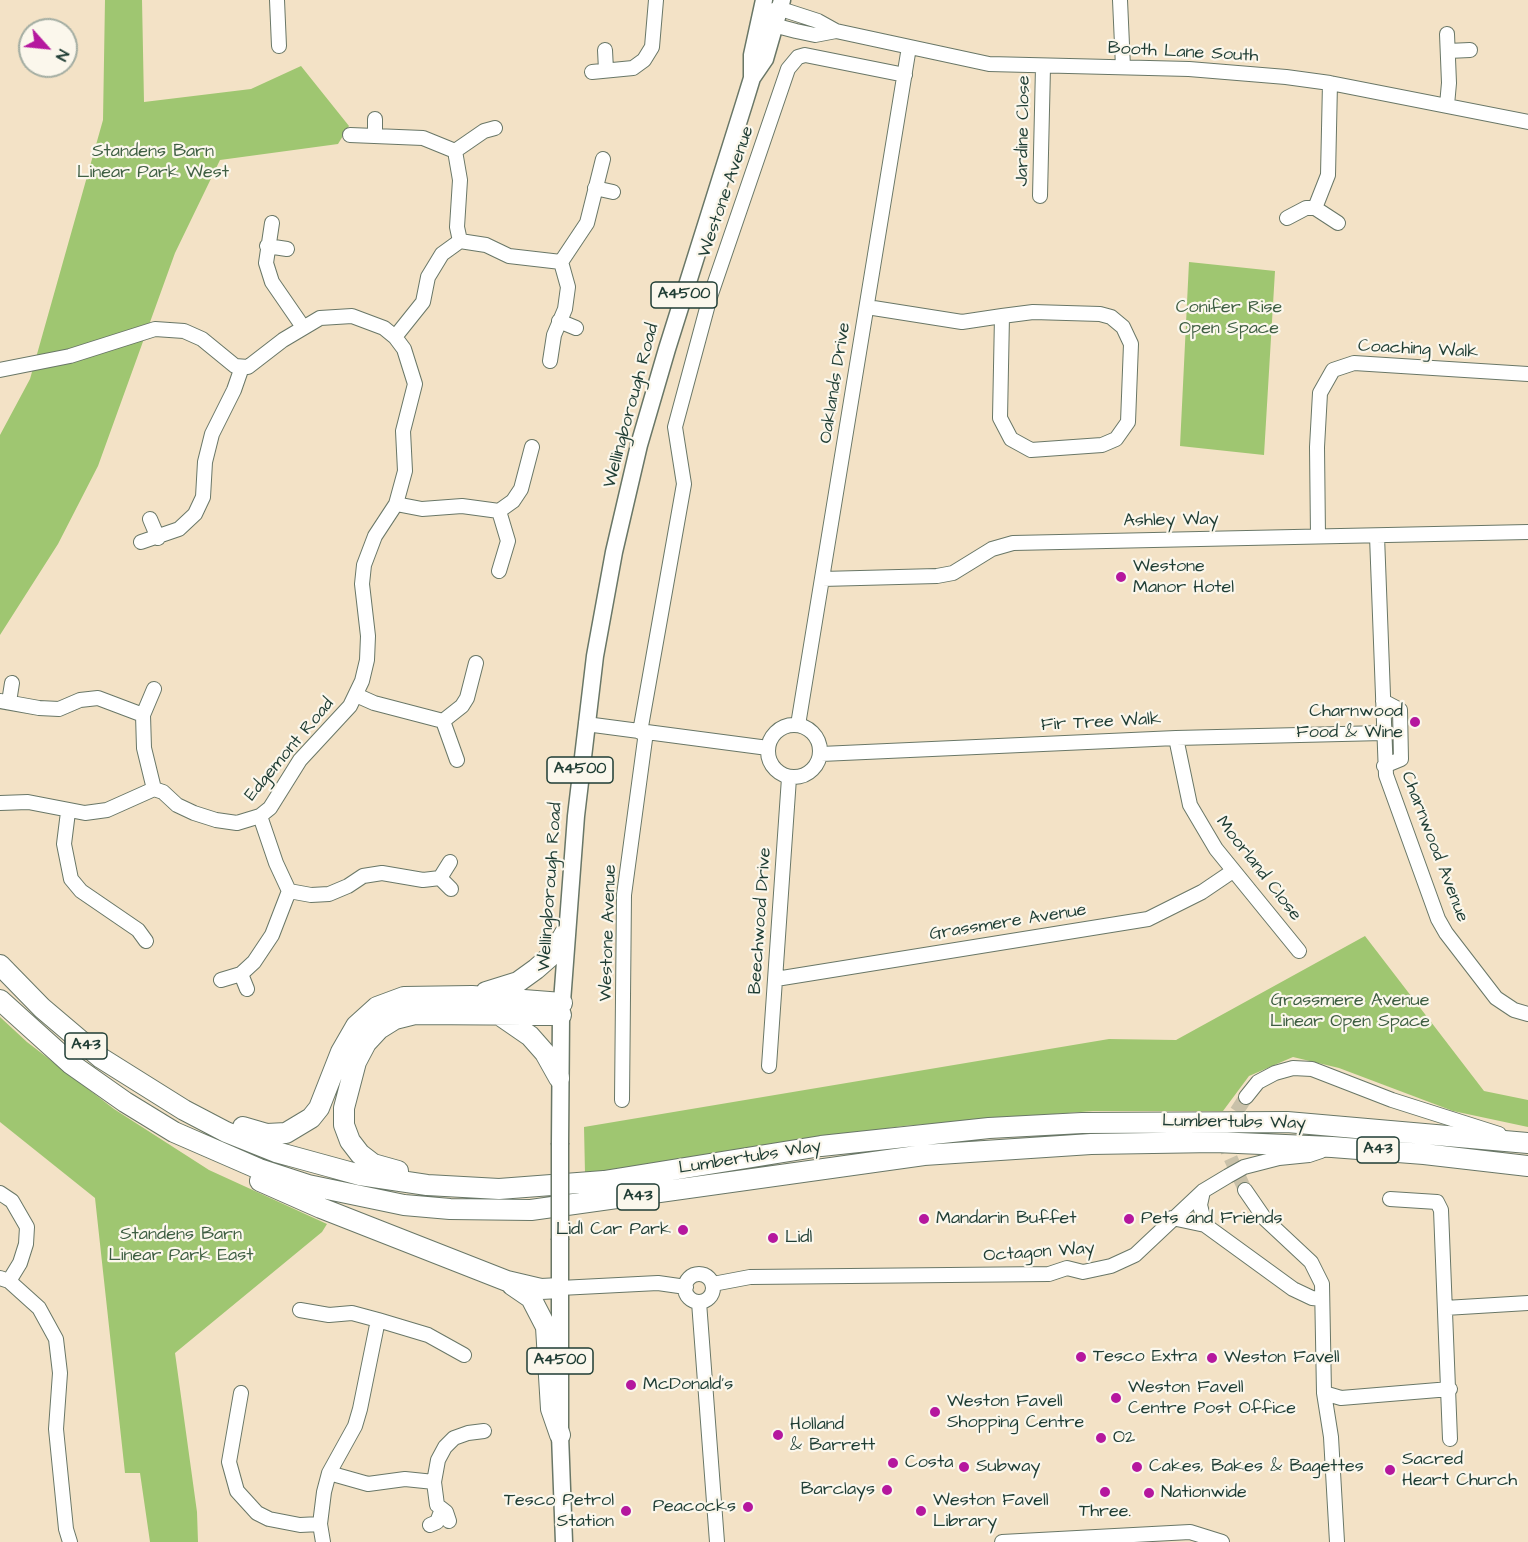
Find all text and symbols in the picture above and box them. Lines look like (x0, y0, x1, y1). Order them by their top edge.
north arrow (18, 18, 78, 78)
street label: Booth Lane South (1107, 38, 1259, 68)
text: N (50, 46, 74, 65)
street label: Jardine Close (1012, 75, 1036, 187)
street label: Westone Avenue (694, 123, 760, 261)
park label: Standens Barn Linear Park West (77, 141, 229, 184)
road number: A4500 (651, 282, 717, 308)
park label: Conifer Rise Open Space (1176, 297, 1282, 340)
street label: Wellingborough Road (600, 321, 664, 491)
street label: Oaklands Drive (816, 321, 856, 445)
street label: Coaching Walk (1357, 336, 1479, 364)
street label: Ashley Way (1123, 509, 1219, 533)
place label: Westone Manor Hotel (1133, 556, 1234, 598)
marker: Westone Manor Hotel (1114, 570, 1128, 584)
street label: Edgemont Road (241, 694, 339, 806)
place label: Charnwood Food & Wine (1296, 701, 1403, 744)
street label: Fir Tree Walk (1040, 709, 1162, 737)
marker: Charnwood Food & Wine (1408, 715, 1422, 729)
road number: A4500 (547, 757, 613, 783)
street label: Charnwood Avenue (1395, 769, 1473, 925)
street label: Wellingborough Road (534, 802, 568, 972)
street label: Moorland Close (1210, 812, 1306, 926)
street label: Beechwood Drive (745, 847, 777, 995)
street label: Westone Avenue (596, 864, 622, 1002)
street label: Grassmere Avenue (928, 900, 1088, 946)
park label: Grassmere Avenue Linear Open Space (1270, 990, 1430, 1032)
road number: A43 (65, 1033, 107, 1059)
street label: Lumbertubs Way (1162, 1111, 1306, 1135)
street label: Lumbertubs Way (677, 1136, 823, 1180)
road number: A43 (1357, 1137, 1399, 1163)
road number: A43 (617, 1184, 659, 1210)
place label: Mandarin Buffet (936, 1208, 1077, 1230)
place label: Pets and Friends (1141, 1208, 1282, 1230)
marker: Mandarin Buffet (917, 1212, 931, 1226)
marker: Pets and Friends (1122, 1212, 1136, 1226)
place label: Lidl Car Park (556, 1219, 671, 1241)
marker: Lidl Car Park (676, 1223, 690, 1237)
park label: Standens Barn Linear Park East (108, 1224, 254, 1266)
place label: Lidl (785, 1227, 812, 1249)
marker: Lidl (766, 1231, 780, 1245)
street label: Octagon Way (983, 1238, 1095, 1268)
place label: Tesco Extra (1093, 1346, 1197, 1368)
place label: Weston Favell (1224, 1347, 1340, 1369)
road number: A4500 (527, 1348, 593, 1374)
marker: Tesco Extra (1074, 1350, 1088, 1364)
marker: Weston Favell (1205, 1351, 1219, 1365)
place label: McDonald's (643, 1374, 733, 1396)
place label: Weston Favell Centre Post Office (1128, 1377, 1296, 1420)
marker: McDonald's (624, 1378, 638, 1392)
place label: Weston Favell Shopping Centre (947, 1391, 1084, 1434)
marker: Weston Favell Centre Post Office (1109, 1391, 1123, 1405)
marker: Weston Favell Shopping Centre (928, 1405, 942, 1419)
place label: Holland & Barrett (790, 1414, 875, 1456)
place label: O2 (1113, 1427, 1135, 1449)
marker: Holland & Barrett (771, 1428, 785, 1442)
marker: O2 (1094, 1431, 1108, 1445)
place label: Sacred Heart Church (1402, 1449, 1517, 1492)
place label: Costa (905, 1452, 953, 1474)
marker: Costa (886, 1456, 900, 1470)
place label: Subway (976, 1456, 1040, 1478)
place label: Cakes, Bakes & Bagettes (1149, 1456, 1364, 1478)
marker: Subway (957, 1460, 971, 1474)
marker: Cakes, Bakes & Bagettes (1130, 1460, 1144, 1474)
marker: Sacred Heart Church (1383, 1463, 1397, 1477)
place label: Barclays (801, 1479, 875, 1501)
place label: Nationwide (1161, 1482, 1247, 1504)
marker: Barclays (880, 1483, 894, 1497)
marker: Three. (1098, 1485, 1112, 1499)
marker: Nationwide (1142, 1486, 1156, 1500)
place label: Tesco Petrol Station (504, 1490, 614, 1532)
place label: Weston Favell Library (933, 1490, 1049, 1532)
place label: Peacocks (653, 1496, 736, 1518)
marker: Peacocks (741, 1500, 755, 1514)
place label: Three. (1079, 1501, 1131, 1523)
marker: Tesco Petrol Station (619, 1504, 633, 1518)
marker: Weston Favell Library (914, 1504, 928, 1518)

